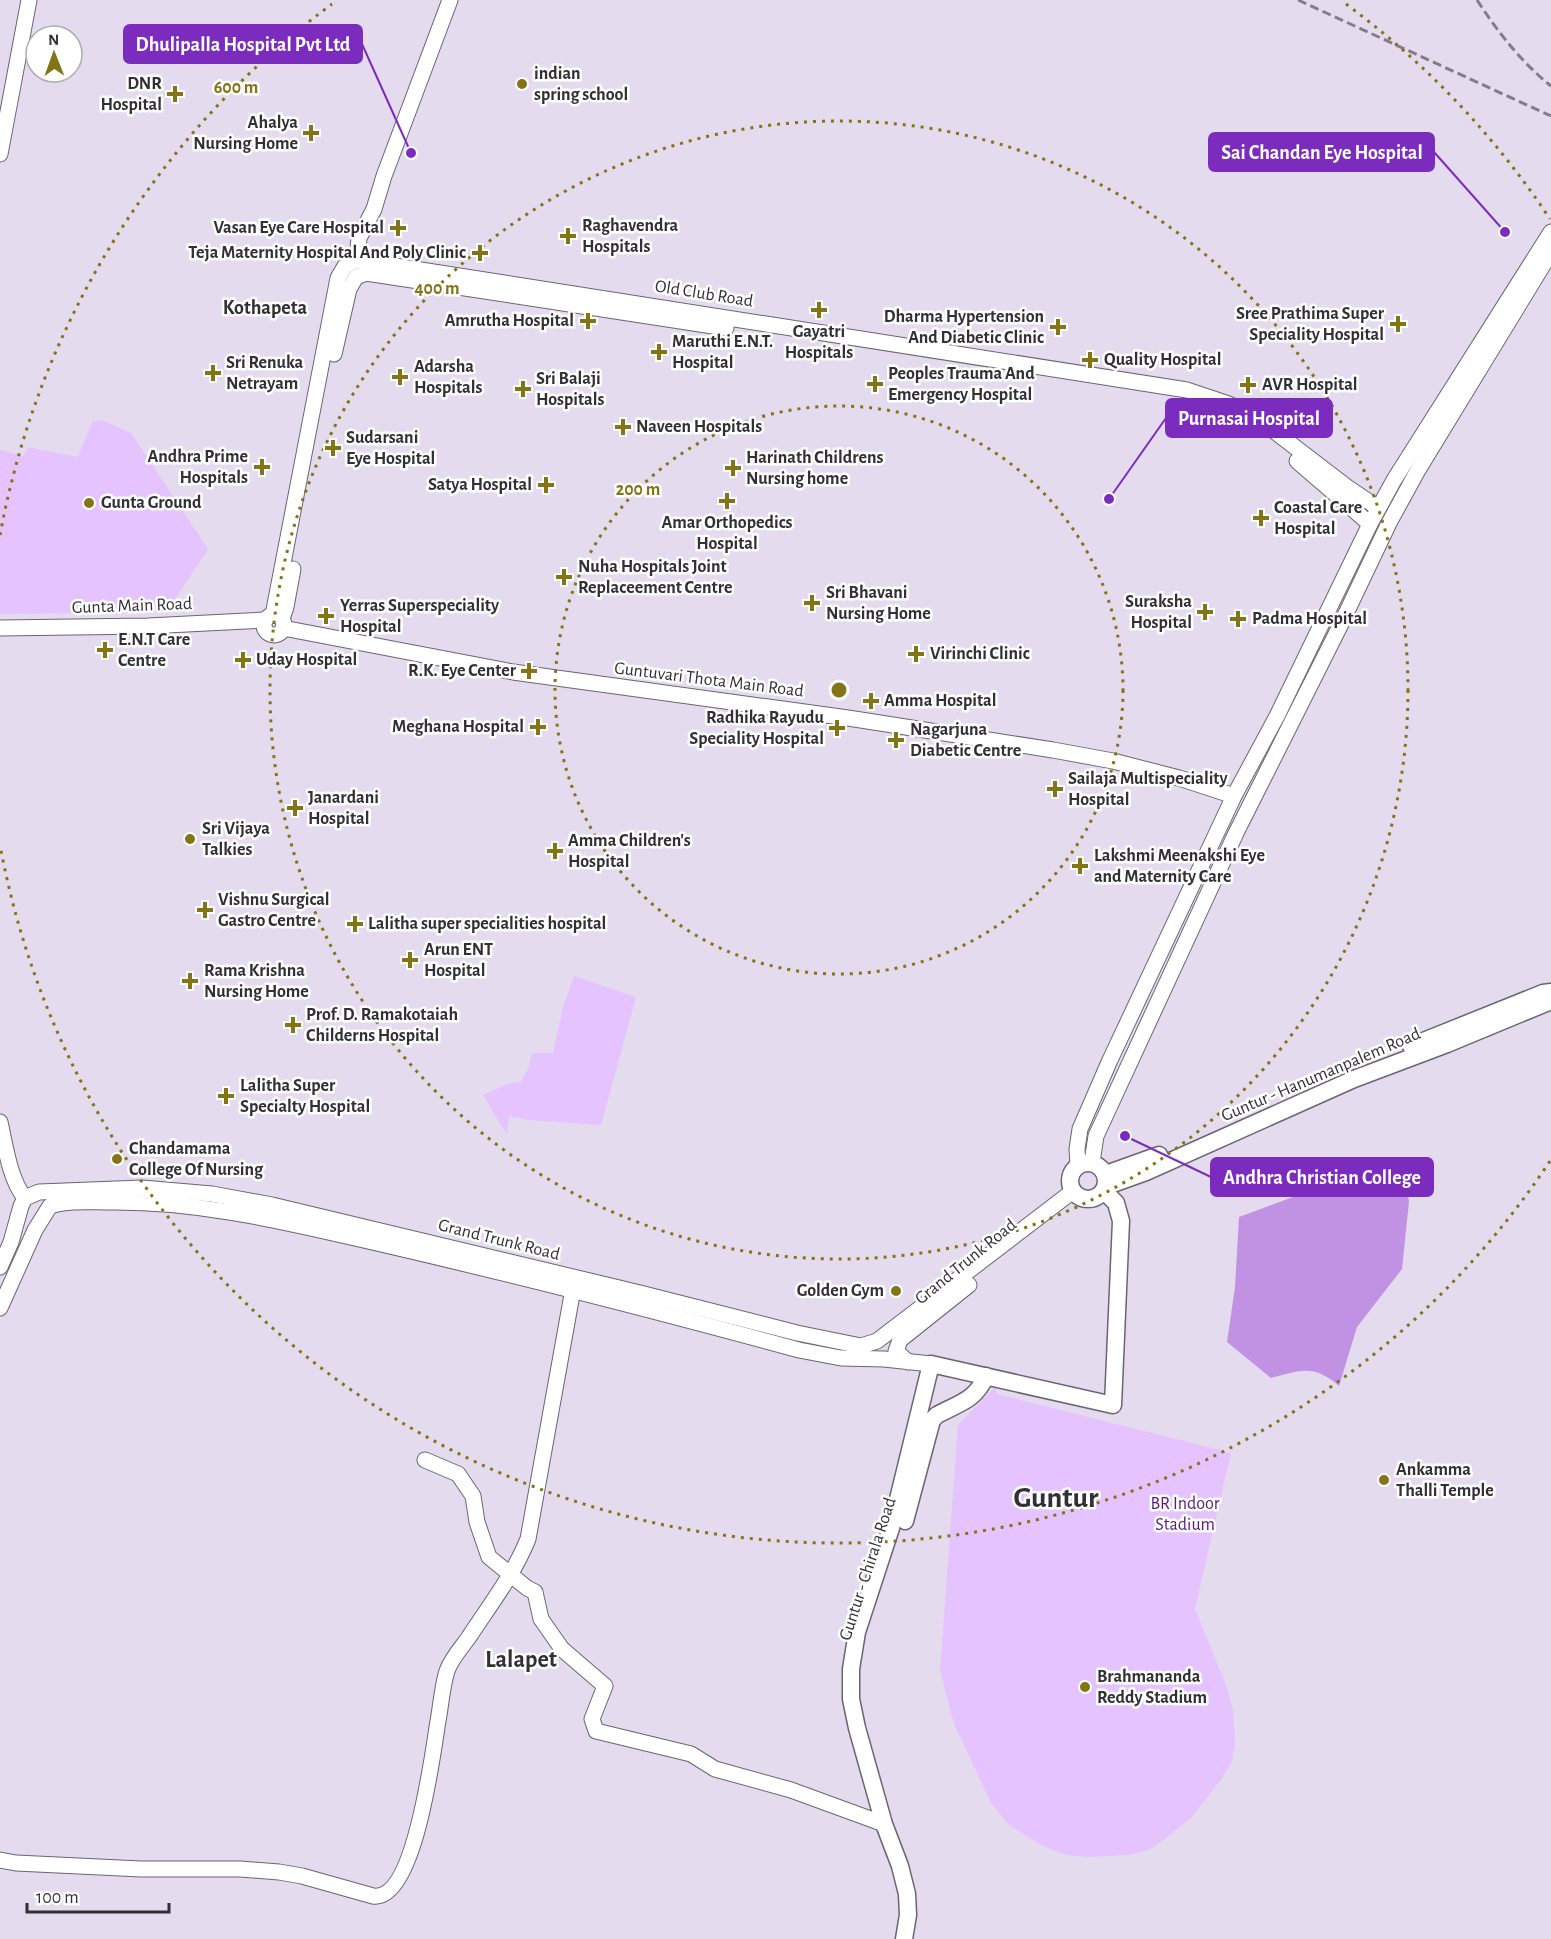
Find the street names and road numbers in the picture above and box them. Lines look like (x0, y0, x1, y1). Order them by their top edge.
street label: Old Club Road (654, 277, 754, 311)
street label: Gunta Main Road (71, 595, 193, 617)
street label: Guntuvari Thota Main Road (613, 659, 805, 701)
street label: Guntur - Hanumanpalem Road (1219, 1025, 1423, 1125)
street label: Grand Trunk Road (436, 1216, 562, 1264)
street label: Grand Trunk Road (912, 1216, 1020, 1308)
street label: Guntur - Chirala Road (836, 1495, 900, 1643)

